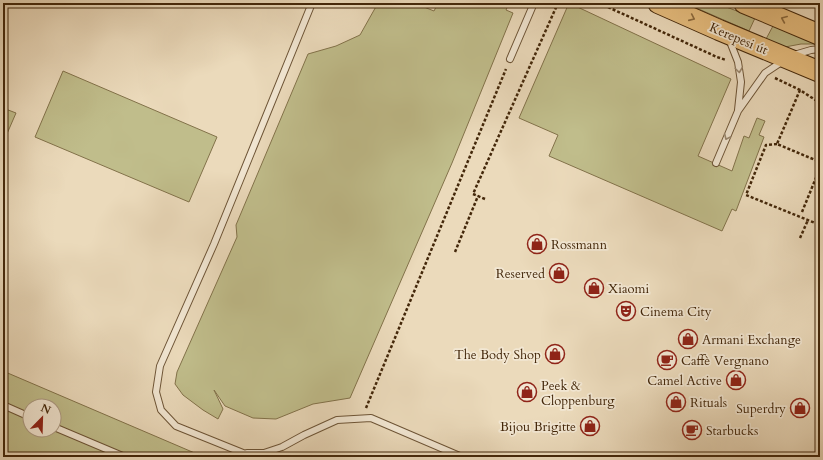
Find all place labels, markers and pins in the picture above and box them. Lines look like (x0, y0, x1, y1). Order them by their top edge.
shop icon: Rossmann (526, 233, 548, 255)
place label: Rossmann (551, 236, 608, 254)
shop icon: Reserved (548, 262, 570, 284)
place label: Reserved (496, 265, 545, 283)
shop icon: Xiaomi (583, 277, 605, 299)
place label: Xiaomi (608, 280, 650, 298)
theatre icon: Cinema City (615, 300, 637, 322)
place label: Cinema City (640, 303, 712, 321)
shop icon: Armani Exchange (677, 328, 699, 350)
place label: Armani Exchange (702, 331, 801, 349)
shop icon: The Body Shop (544, 343, 566, 365)
place label: The Body Shop (454, 346, 541, 364)
cafe icon: Caffè Vergnano (656, 349, 678, 371)
place label: Caffè Vergnano (681, 352, 769, 370)
shop icon: Camel Active (725, 369, 747, 391)
place label: Camel Active (647, 372, 722, 390)
place label: Peek & Cloppenburg (541, 377, 615, 410)
shop icon: Peek & Cloppenburg (516, 381, 538, 403)
shop icon: Rituals (665, 391, 687, 413)
place label: Rituals (690, 394, 727, 412)
shop icon: Superdry (789, 397, 811, 419)
place label: Superdry (736, 400, 786, 418)
shop icon: Bijou Brigitte (579, 415, 601, 437)
place label: Bijou Brigitte (500, 418, 576, 436)
cafe icon: Starbucks (681, 419, 703, 441)
place label: Starbucks (706, 422, 758, 440)

